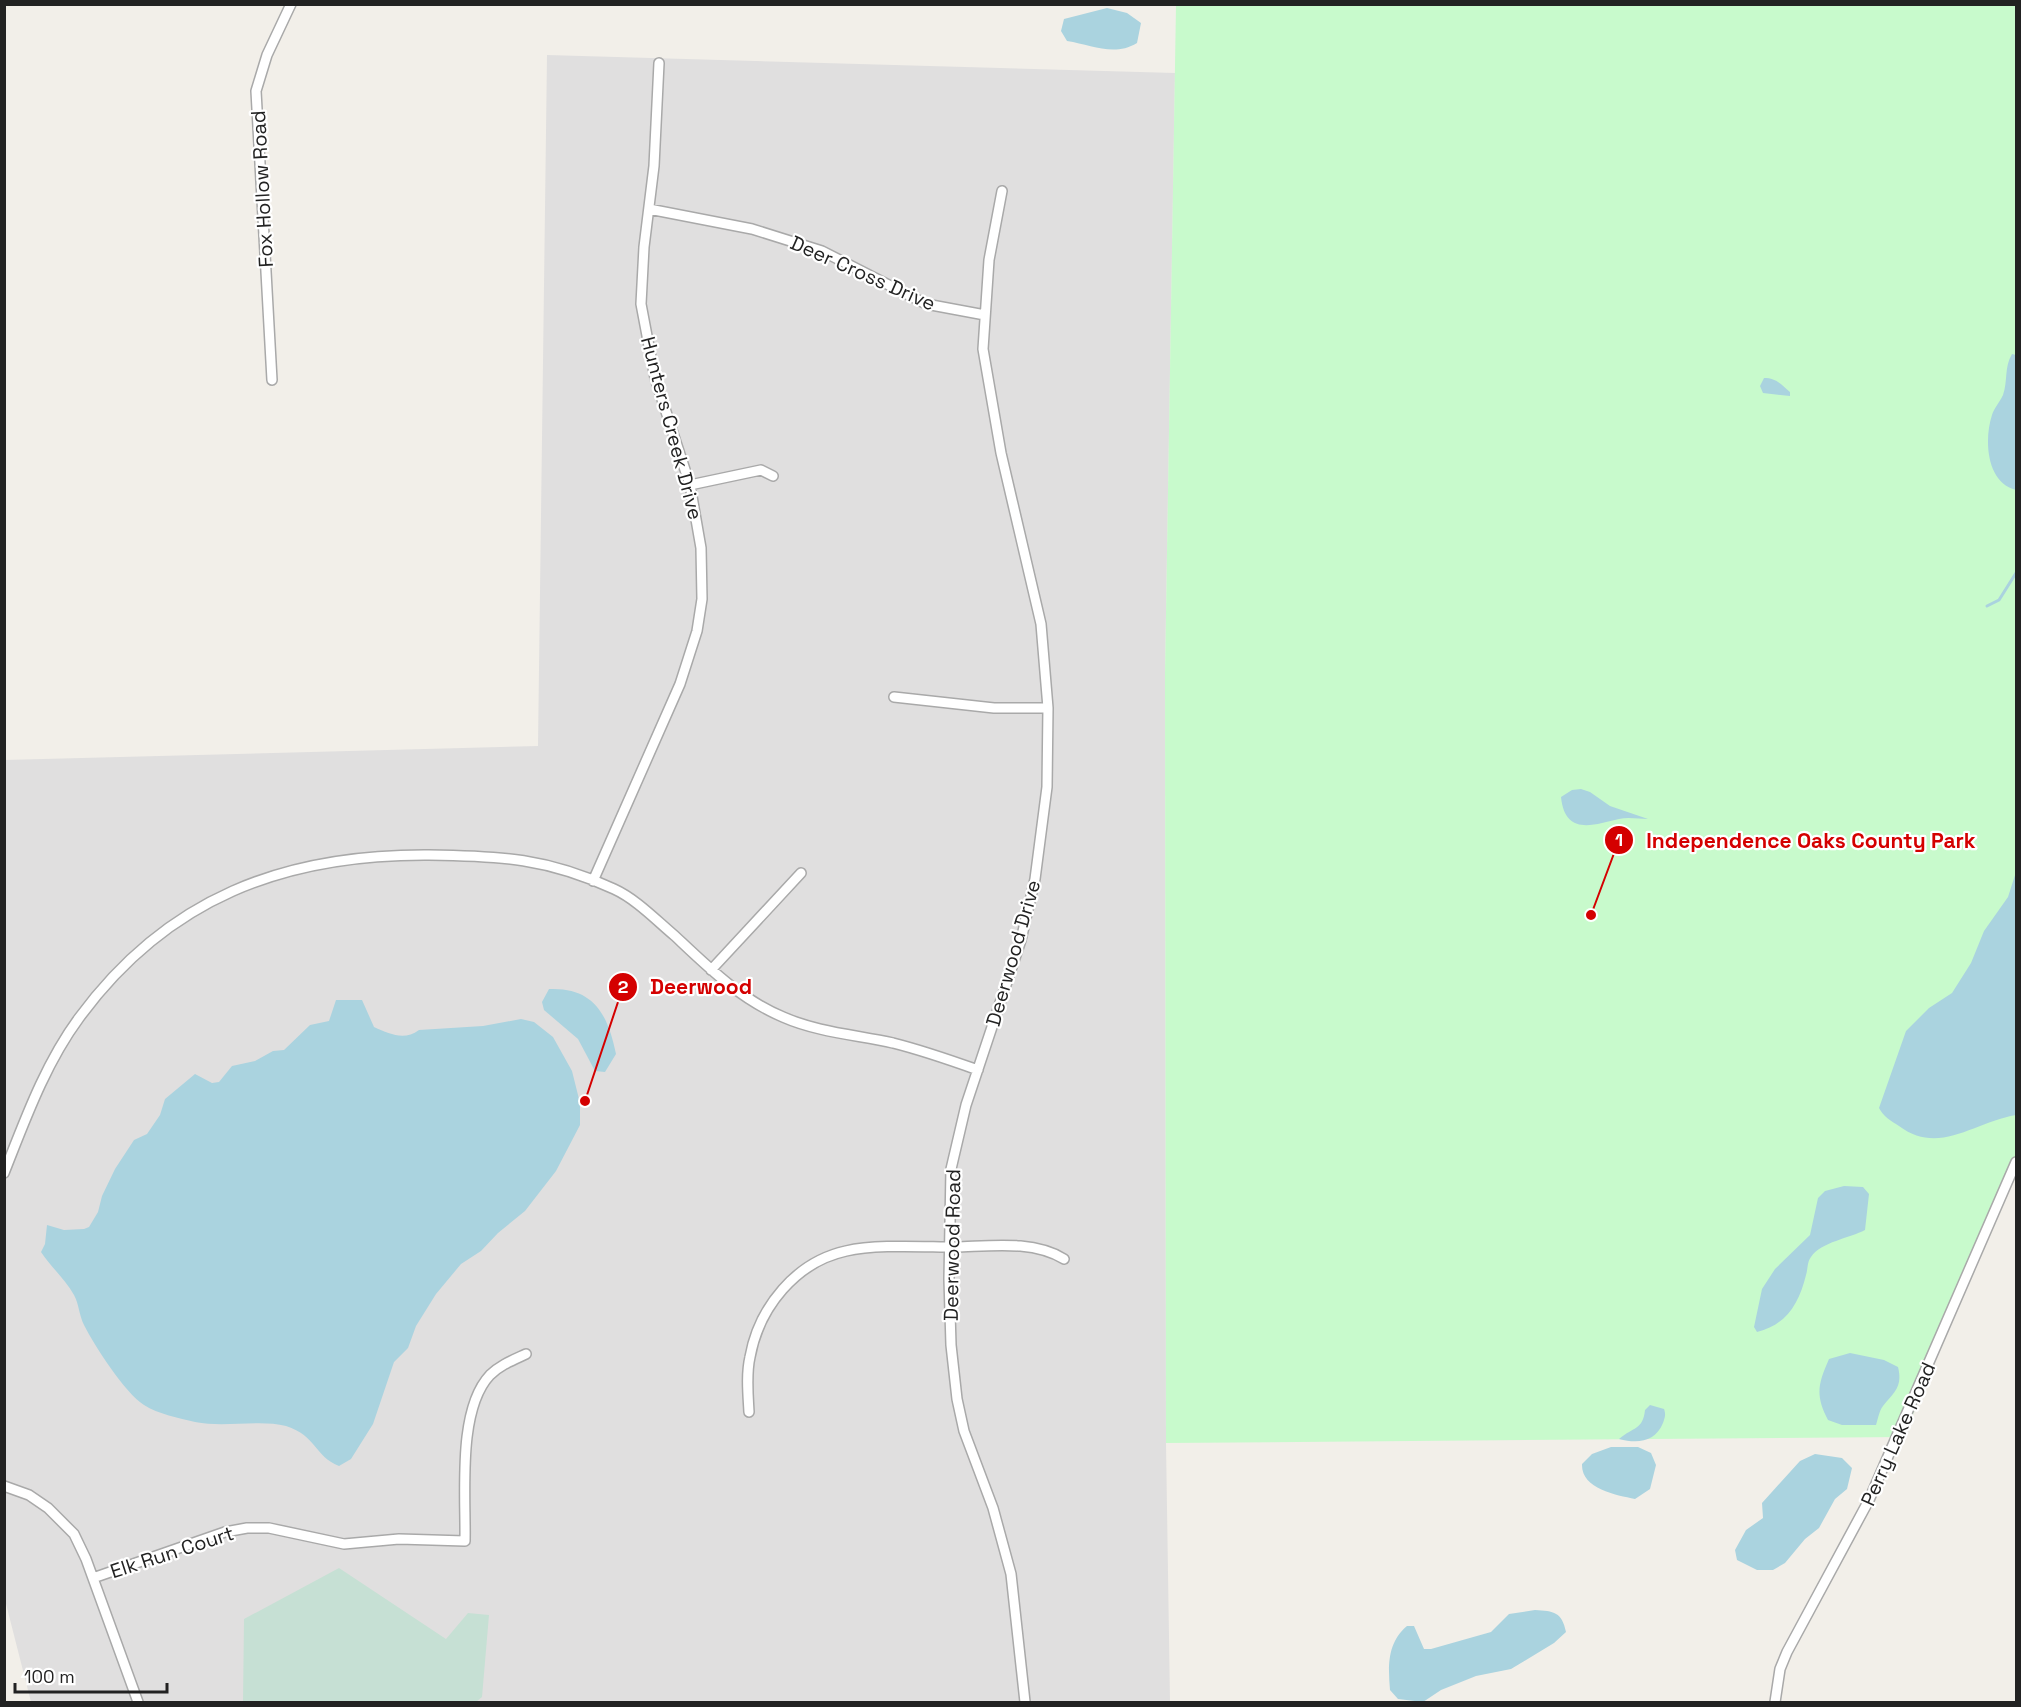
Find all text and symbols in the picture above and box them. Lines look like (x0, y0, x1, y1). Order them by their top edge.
street label: Fox Hollow Road (245, 110, 279, 268)
street label: Deer Cross Drive (786, 229, 940, 317)
street label: Hunters Creek Drive (635, 334, 709, 522)
callout: Independence Oaks County Park (1604, 821, 1988, 860)
text: Independence Oaks County Park (1646, 827, 1976, 854)
text: 1 (1615, 828, 1623, 851)
street label: Deerwood Drive (980, 877, 1046, 1029)
callout: Deerwood (608, 967, 765, 1006)
text: Deerwood (650, 973, 752, 1000)
text: 2 (618, 975, 629, 998)
street label: Deerwood Road (938, 1169, 966, 1321)
street label: Perry Lake Road (1855, 1358, 1941, 1510)
street label: Elk Run Court (107, 1520, 237, 1584)
scale bar (15, 1656, 166, 1694)
text: 100 m (24, 1665, 75, 1688)

